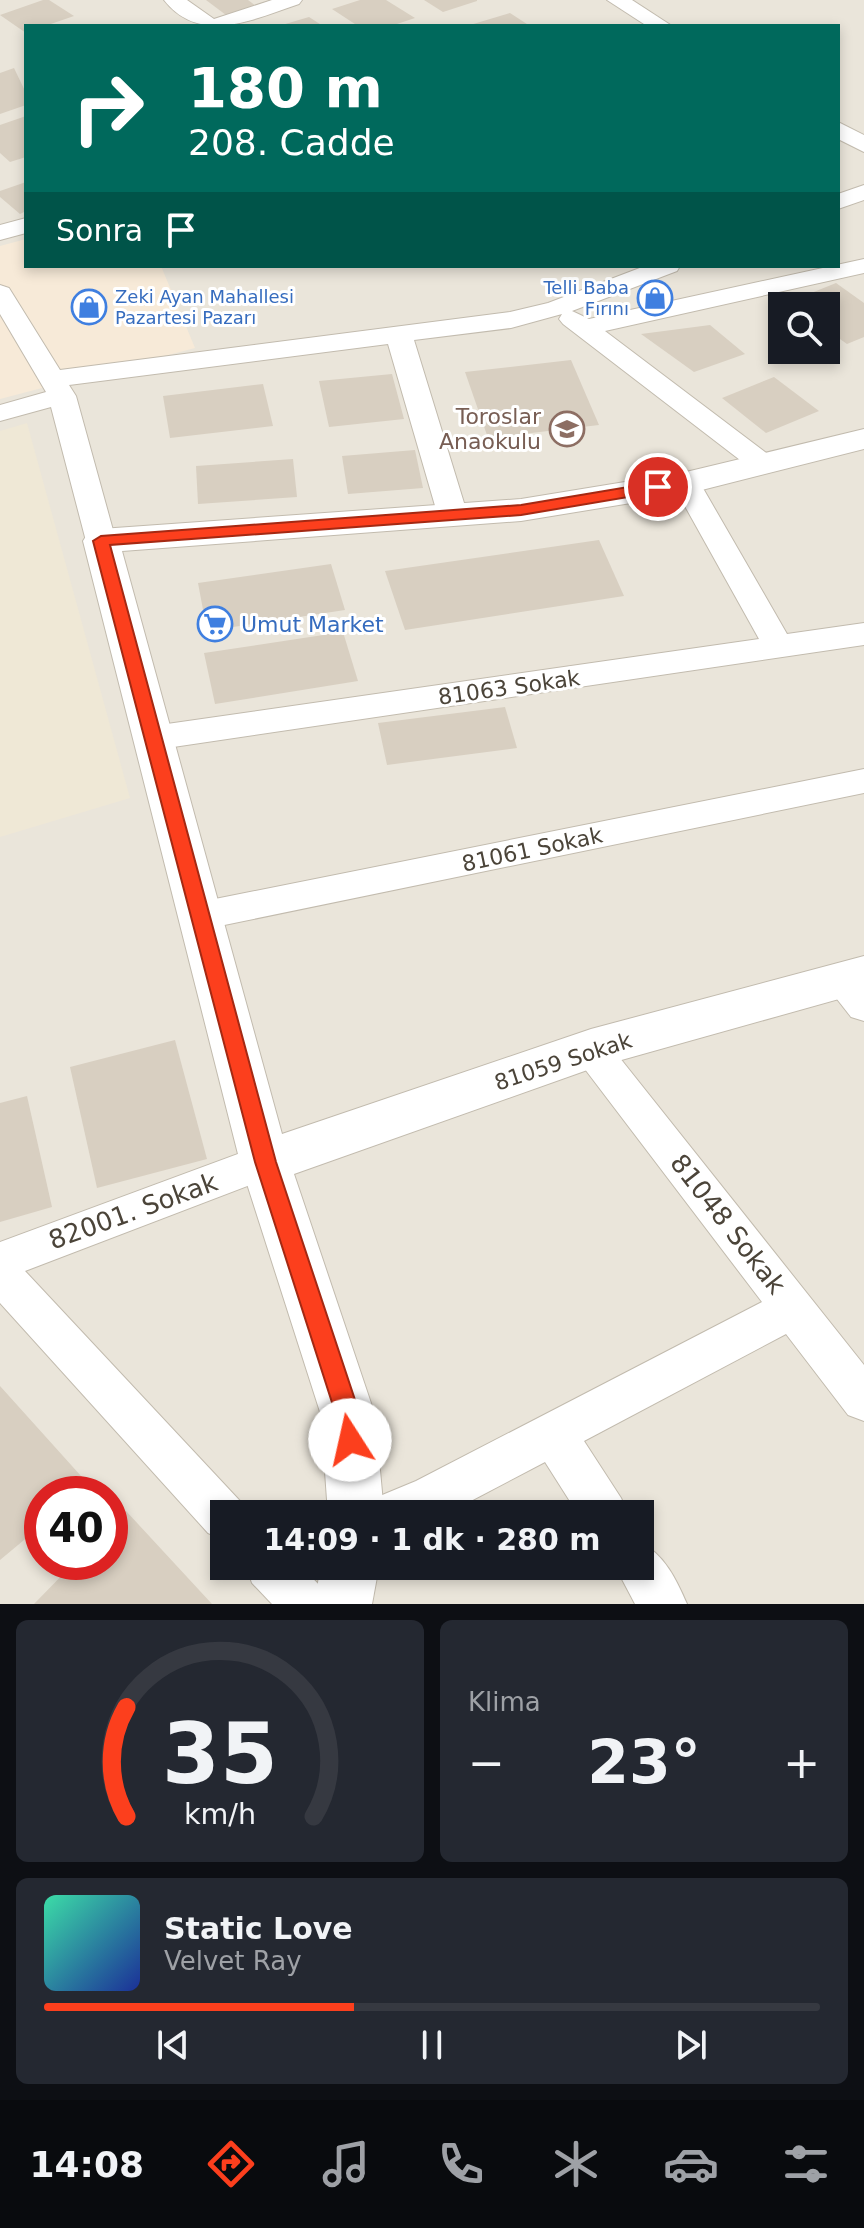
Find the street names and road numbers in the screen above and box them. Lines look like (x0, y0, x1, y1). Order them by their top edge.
street label: 81063 Sokak (437, 665, 582, 710)
street label: 81061 Sokak (460, 822, 605, 877)
street label: 81059 Sokak (491, 1027, 635, 1095)
street label: 81048 Sokak (664, 1148, 792, 1300)
street label: 82001. Sokak (45, 1167, 221, 1255)

